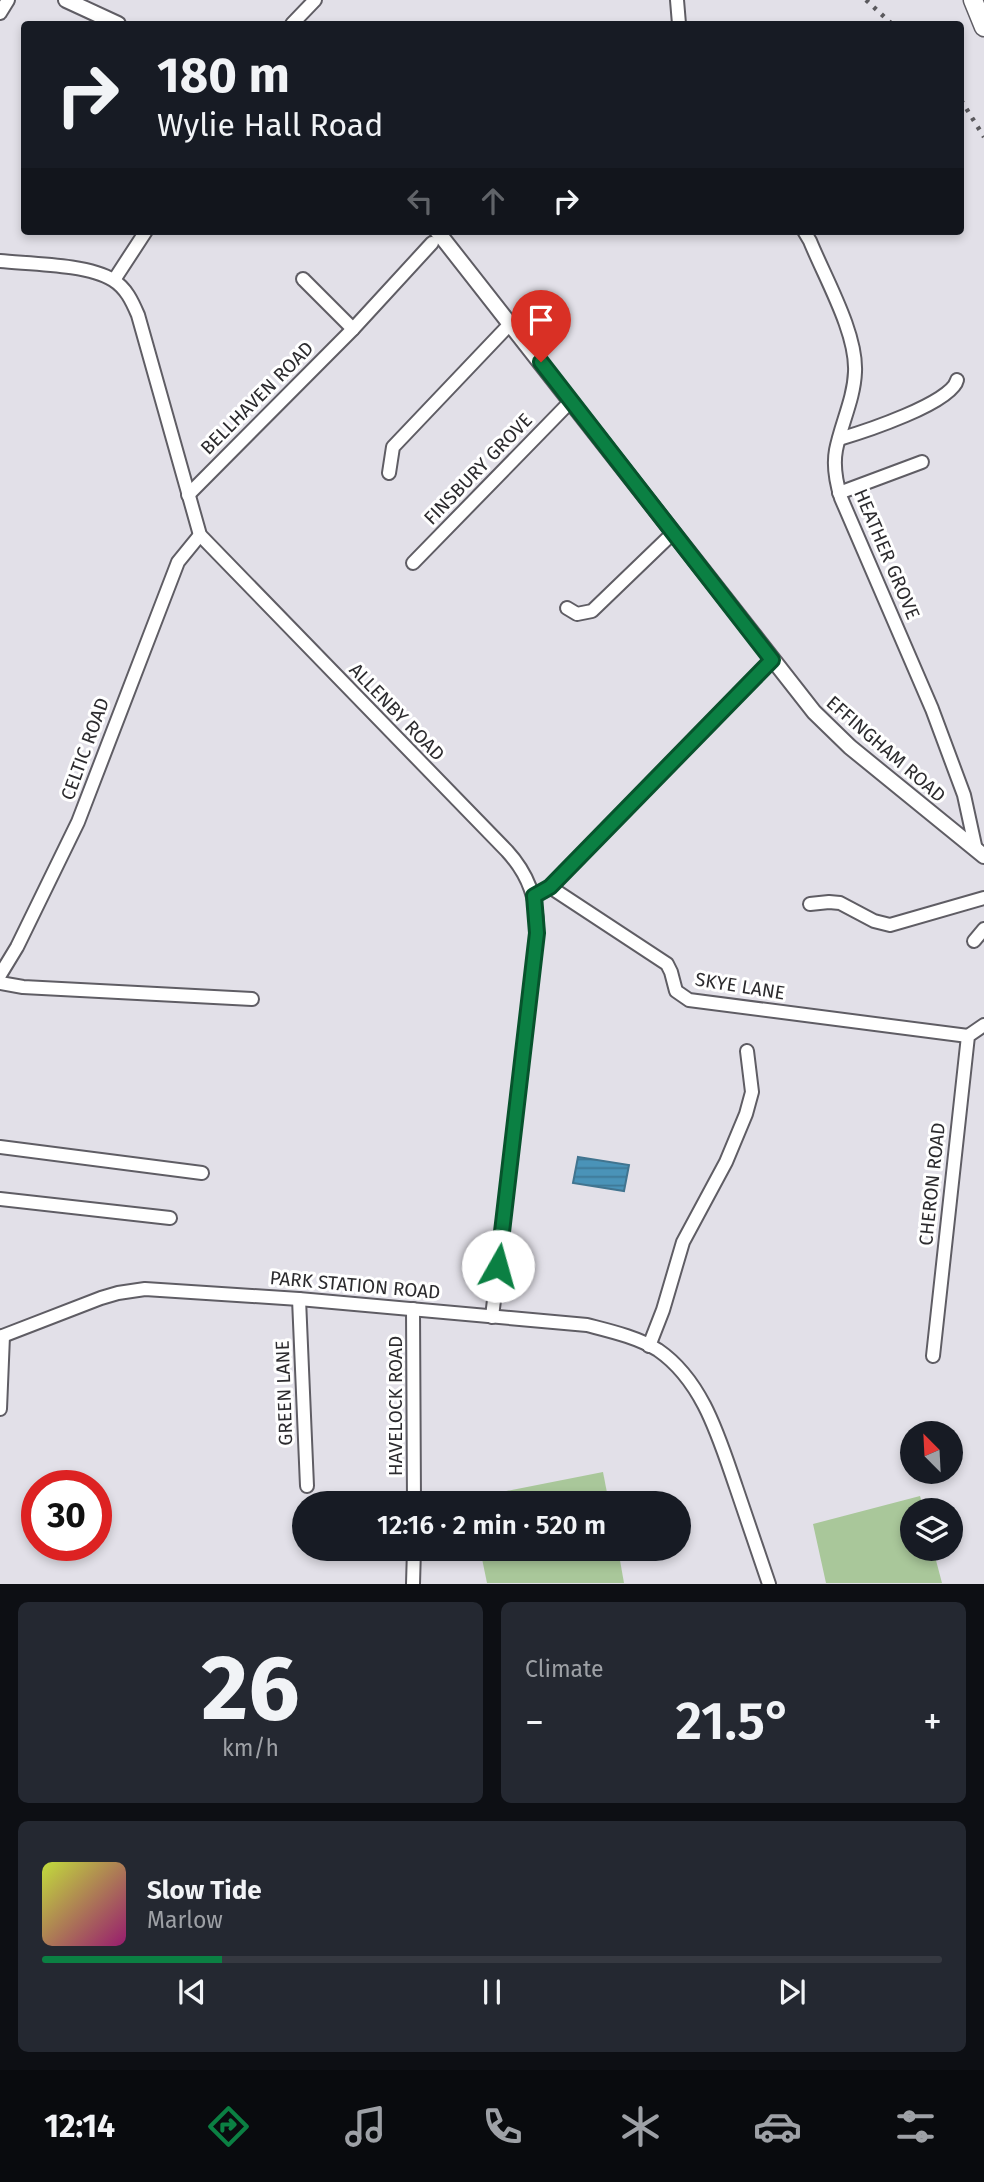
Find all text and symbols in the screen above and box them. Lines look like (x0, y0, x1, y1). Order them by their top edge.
text: 180 m (157, 46, 290, 105)
icon: right (42, 49, 133, 140)
text: Wylie Hall Road (157, 106, 383, 144)
icon: left (401, 182, 439, 220)
icon: ahead (474, 182, 512, 220)
icon: right (547, 182, 585, 220)
pin (511, 290, 571, 362)
icon: arrive (522, 301, 560, 339)
street label: BELLHAVEN ROAD (196, 337, 318, 459)
street label: FINSBURY GROVE (419, 409, 537, 529)
street label: HEATHER GROVE (849, 485, 925, 623)
street label: ALLENBY ROAD (345, 658, 449, 766)
street label: EFFINGHAM ROAD (822, 691, 950, 807)
street label: CELTIC ROAD (56, 695, 114, 803)
street label: SKYE LANE (693, 968, 787, 1004)
street label: CHERON ROAD (914, 1121, 950, 1247)
position arrow (461, 1229, 535, 1303)
street label: PARK STATION ROAD (269, 1266, 441, 1304)
street label: HAVELOCK ROAD (384, 1336, 407, 1476)
street label: GREEN LANE (271, 1340, 297, 1446)
north arrow (900, 1421, 962, 1484)
map controls (900, 1421, 963, 1561)
speed limit sign: 30 (21, 1470, 112, 1561)
button: layers (900, 1498, 963, 1561)
text: 12:16 · 2 min · 520 m (377, 1510, 606, 1541)
text: 26 (201, 1634, 300, 1743)
text: Climate (525, 1655, 604, 1683)
text: 21.5° (675, 1690, 792, 1753)
text: − (525, 1699, 544, 1745)
text: + (923, 1699, 942, 1745)
text: km/h (222, 1734, 279, 1762)
text: Slow Tide (147, 1875, 262, 1906)
text: Marlow (147, 1906, 223, 1934)
icon: previous (173, 1973, 211, 2011)
icon: pause (473, 1973, 511, 2011)
icon: next (773, 1973, 811, 2011)
icon: directions (204, 2102, 253, 2151)
icon: music (341, 2102, 390, 2151)
icon: phone (478, 2102, 527, 2151)
icon: climate (616, 2102, 665, 2151)
icon: car (753, 2102, 802, 2151)
icon: filters (891, 2102, 940, 2151)
text: 12:14 (44, 2107, 115, 2145)

